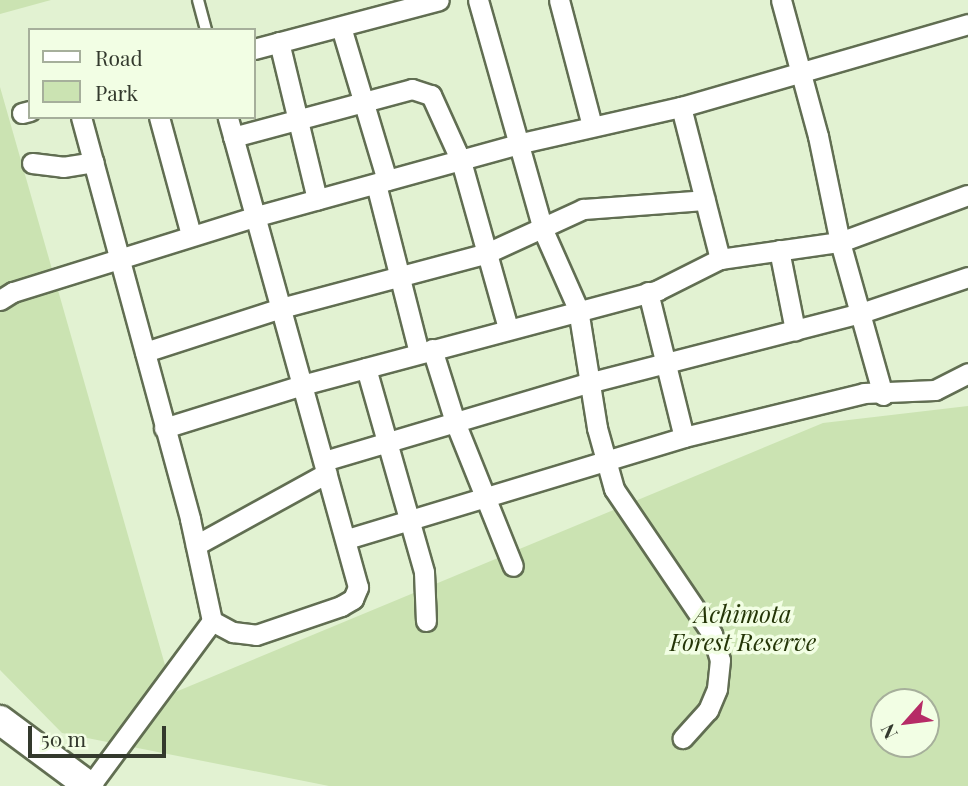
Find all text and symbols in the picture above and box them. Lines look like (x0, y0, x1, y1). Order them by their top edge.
legend (28, 28, 256, 119)
text: Road (95, 43, 143, 71)
text: Park (95, 78, 138, 106)
park label: Achimota Forest Reserve (670, 600, 816, 656)
north arrow (870, 688, 940, 758)
scale bar (32, 712, 170, 756)
text: N (874, 720, 903, 744)
text: 50 m (41, 724, 86, 752)

